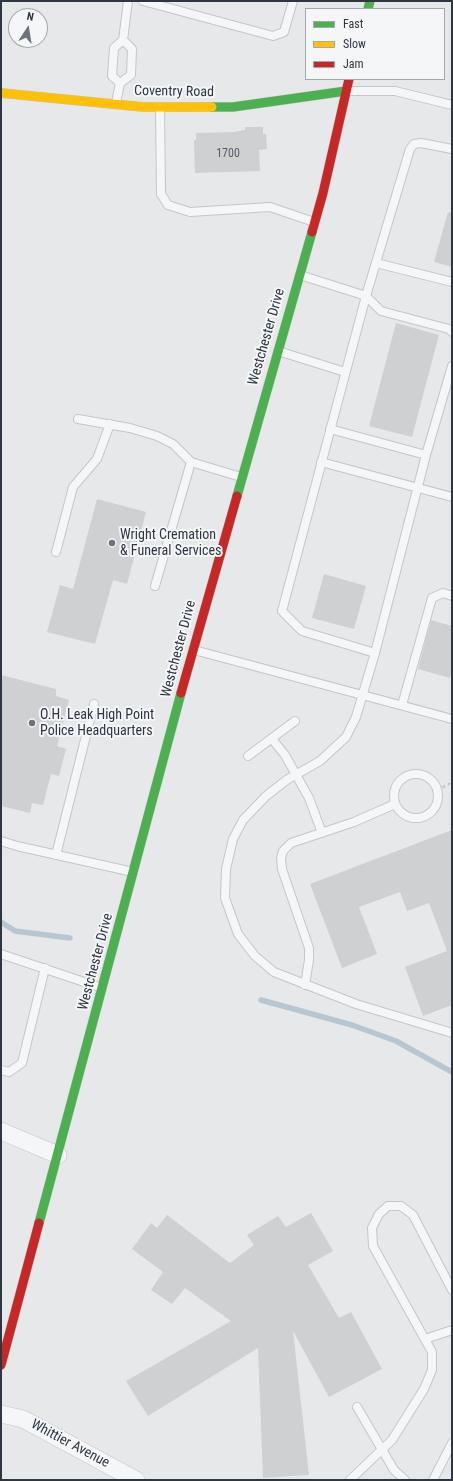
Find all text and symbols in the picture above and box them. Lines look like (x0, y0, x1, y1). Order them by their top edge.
north arrow (8, 8, 48, 48)
legend (305, 8, 445, 80)
text: N (26, 10, 35, 24)
text: Fast (343, 17, 363, 31)
text: Slow (343, 37, 366, 51)
text: Jam (343, 57, 364, 71)
street label: Coventry Road (134, 83, 214, 101)
house number: 1700 (216, 147, 240, 161)
street label: Westchester Drive (245, 287, 289, 387)
place label: Wright Cremation & Funeral Services (120, 527, 221, 560)
marker: Wright Cremation & Funeral Services (107, 538, 117, 548)
street label: Westchester Drive (158, 599, 200, 699)
place label: O.H. Leak High Point Police Headquarters (40, 707, 154, 740)
marker: O.H. Leak High Point Police Headquarters (27, 718, 37, 728)
street label: Westchester Drive (75, 912, 117, 1012)
street label: Whittier Avenue (28, 1416, 112, 1472)

